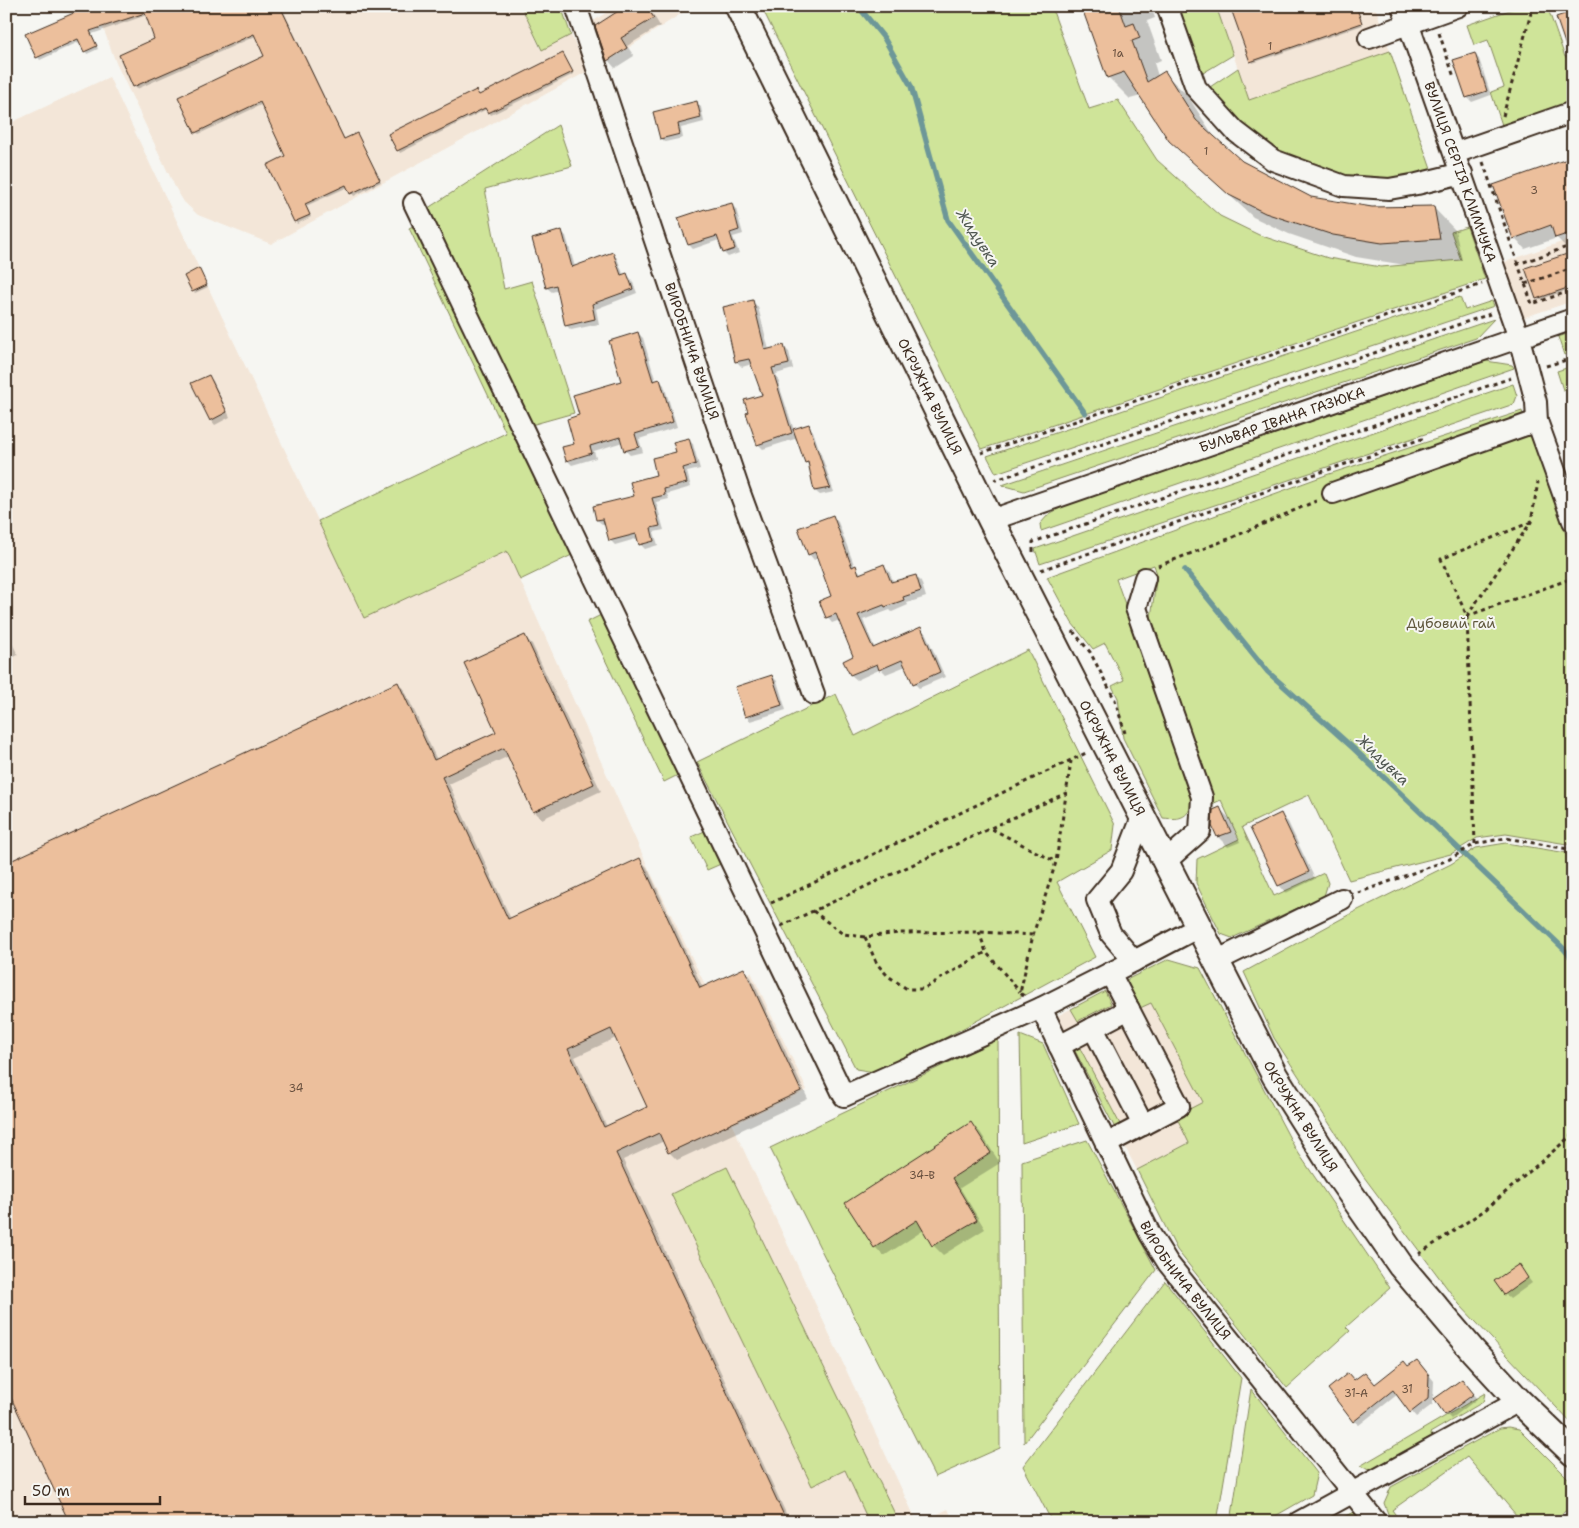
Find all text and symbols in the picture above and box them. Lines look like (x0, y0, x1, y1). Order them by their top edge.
house number: 1 (1268, 39, 1272, 54)
house number: 1а (1112, 46, 1124, 61)
street label: ВУЛИЦЯ СЕРГІЯ КЛИМЧУКА (1420, 79, 1501, 265)
house number: 1 (1204, 144, 1208, 159)
house number: 3 (1530, 183, 1538, 198)
water label: Жидувка (951, 204, 1004, 271)
street label: ВИРОБНИЧА ВУЛИЦЯ (661, 280, 724, 422)
street label: ОКРУЖНА ВУЛИЦЯ (894, 335, 966, 457)
street label: БУЛЬВАР ІВАНА ГАЗЮКА (1197, 382, 1367, 456)
park label: Дубовий гай (1406, 614, 1496, 632)
street label: ОКРУЖНА ВУЛИЦЯ (1075, 697, 1150, 819)
water label: Жидувка (1352, 729, 1414, 790)
street label: ОКРУЖНА ВУЛИЦЯ (1260, 1058, 1342, 1175)
house number: 34 (289, 1081, 304, 1096)
house number: 34-В (909, 1168, 936, 1183)
street label: ВИРОБНИЧА ВУЛИЦЯ (1136, 1218, 1235, 1343)
house number: 31 (1401, 1382, 1413, 1397)
house number: 31-А (1344, 1386, 1368, 1401)
scale bar (25, 1473, 160, 1505)
text: 50 m (32, 1481, 70, 1501)

